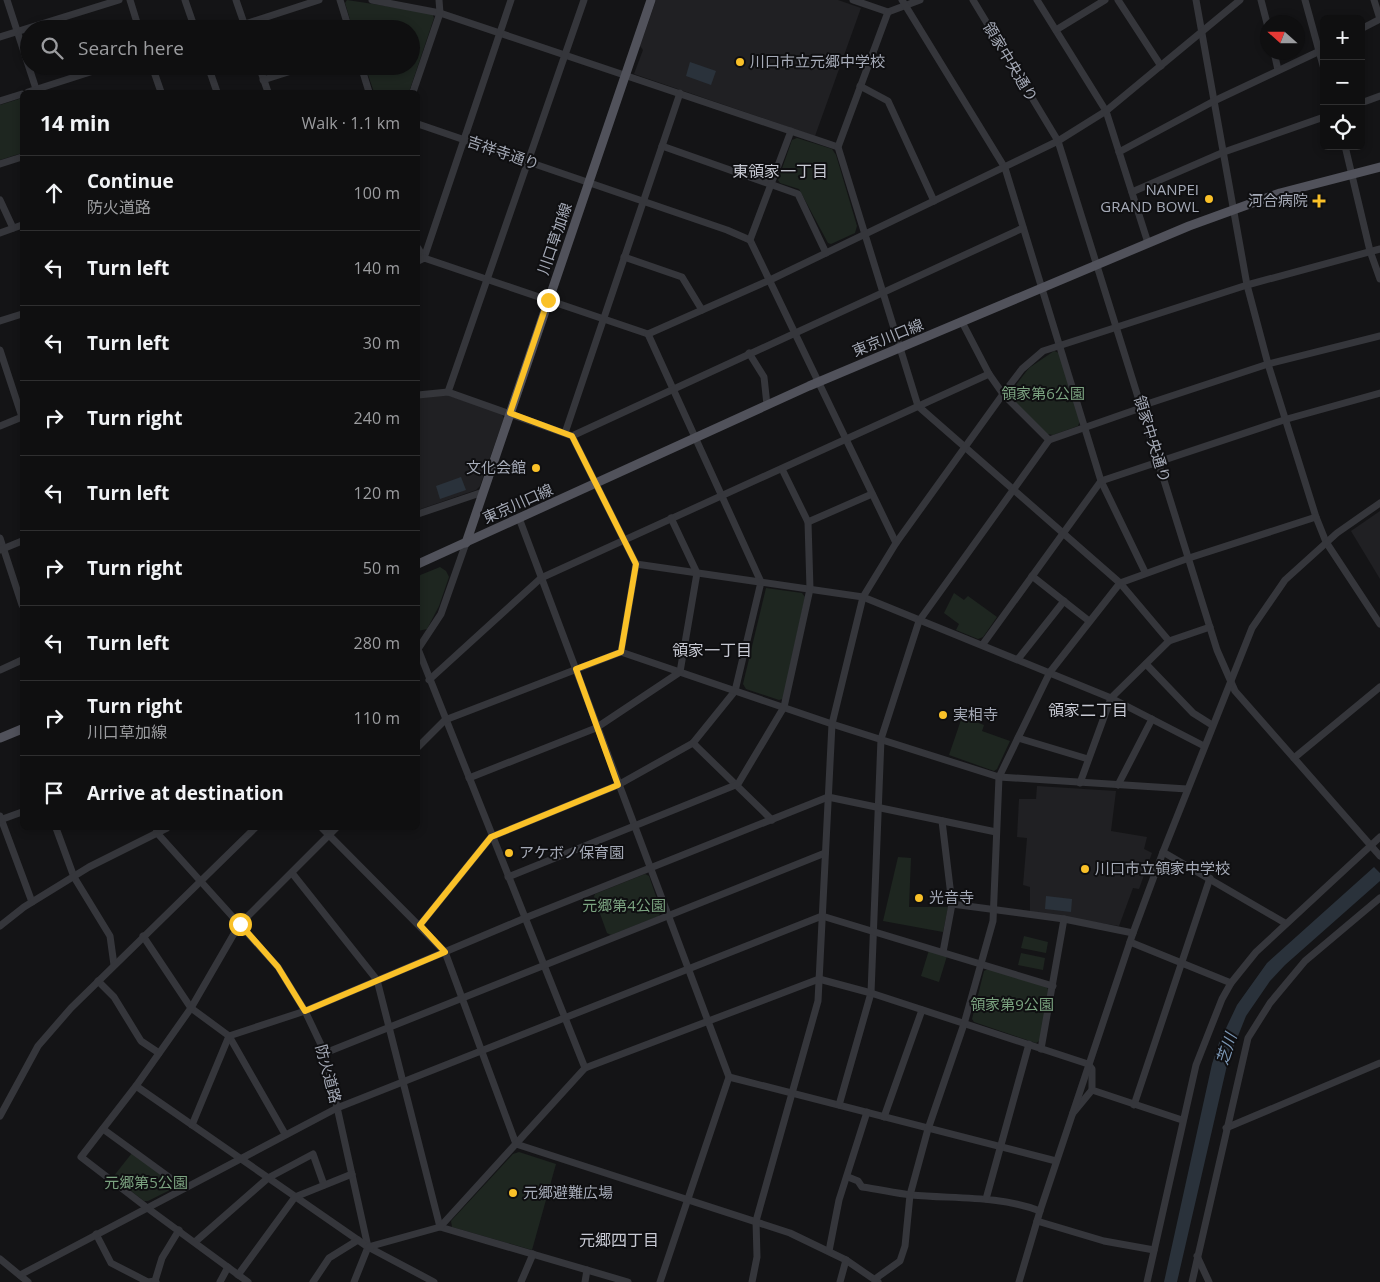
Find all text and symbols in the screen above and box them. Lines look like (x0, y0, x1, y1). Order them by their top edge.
north arrow (1260, 15, 1305, 60)
map controls (1320, 15, 1365, 150)
button: + (1320, 15, 1365, 60)
street label: 領家中央通り (979, 18, 1043, 105)
search box (20, 20, 420, 75)
icon: search (38, 34, 66, 62)
text: Search here (78, 35, 184, 61)
place label: 川口市立元郷中学校 (750, 51, 885, 71)
marker: 川口市立元郷中学校 (734, 56, 746, 68)
button: − (1320, 60, 1365, 105)
button: locate (1320, 105, 1365, 150)
text: 14 min (40, 109, 110, 137)
text: Walk · 1.1 km (302, 112, 400, 134)
street label: 吉祥寺通り (465, 130, 542, 174)
district label: 東領家一丁目 (732, 160, 828, 182)
text: Continue (87, 168, 174, 194)
icon: ahead (40, 179, 68, 207)
place label: NANPEI GRAND BOWL (1100, 179, 1199, 216)
text: 100 m (354, 182, 400, 204)
place label: 河合病院 (1248, 190, 1308, 210)
marker: NANPEI GRAND BOWL (1203, 193, 1215, 205)
marker: 河合病院 (1312, 194, 1326, 208)
text: 防火道路 (87, 196, 151, 218)
street label: 川口草加線 (532, 200, 576, 277)
icon: left (40, 254, 68, 282)
text: Turn left (87, 255, 169, 281)
text: 140 m (354, 257, 400, 279)
route end (537, 289, 560, 312)
street label: 東京川口線 (849, 314, 926, 360)
icon: left (40, 329, 68, 357)
text: Turn left (87, 330, 169, 356)
text: 30 m (363, 332, 400, 354)
park label: 領家第6公園 (1001, 383, 1085, 403)
street label: 領家中央通り (1130, 393, 1176, 485)
icon: right (40, 404, 68, 432)
text: Turn right (87, 405, 182, 431)
text: 240 m (354, 407, 400, 429)
place label: 文化会館 (466, 457, 526, 477)
marker: 文化会館 (530, 462, 542, 474)
icon: left (40, 479, 68, 507)
street label: 東京川口線 (479, 479, 556, 527)
text: Turn left (87, 480, 169, 506)
text: 120 m (354, 482, 400, 504)
icon: right (40, 554, 68, 582)
text: Turn right (87, 555, 182, 581)
text: 50 m (363, 557, 400, 579)
icon: left (40, 629, 68, 657)
text: Turn left (87, 630, 169, 656)
text: 280 m (354, 632, 400, 654)
district label: 領家一丁目 (672, 639, 752, 661)
text: Turn right (87, 693, 182, 719)
district label: 領家二丁目 (1048, 699, 1128, 721)
icon: right (40, 704, 68, 732)
place label: 実相寺 (953, 704, 998, 724)
text: 110 m (354, 707, 400, 729)
marker: 実相寺 (937, 709, 949, 721)
text: 川口草加線 (87, 721, 167, 743)
icon: arrive (40, 779, 68, 807)
text: Arrive at destination (87, 780, 284, 806)
place label: アケボノ保育園 (519, 842, 624, 862)
marker: アケボノ保育園 (503, 847, 515, 859)
place label: 川口市立領家中学校 (1095, 858, 1230, 878)
marker: 川口市立領家中学校 (1079, 863, 1091, 875)
place label: 光音寺 (929, 887, 974, 907)
marker: 光音寺 (913, 892, 925, 904)
park label: 元郷第4公園 (582, 895, 666, 915)
route start (229, 913, 252, 936)
park label: 領家第9公園 (970, 994, 1054, 1014)
water label: 芝川 (1211, 1028, 1242, 1068)
street label: 防火道路 (312, 1042, 346, 1105)
park label: 元郷第5公園 (104, 1172, 188, 1192)
place label: 元郷避難広場 (523, 1182, 613, 1202)
marker: 元郷避難広場 (507, 1187, 519, 1199)
district label: 元郷四丁目 (579, 1229, 659, 1251)

